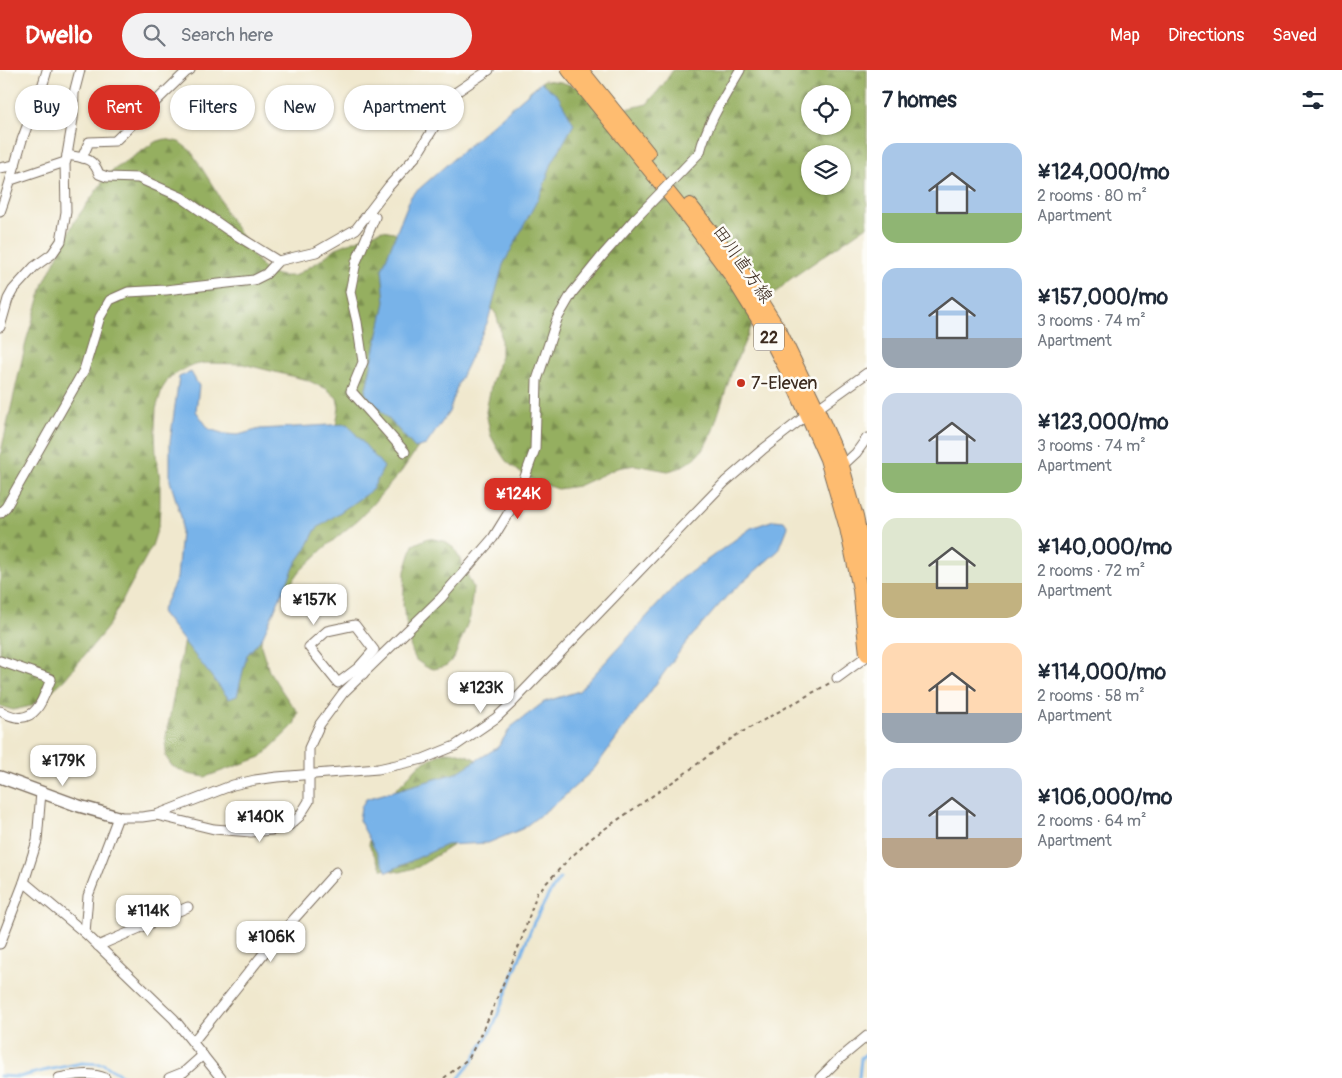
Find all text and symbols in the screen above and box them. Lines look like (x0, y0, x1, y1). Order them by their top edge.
search box (122, 13, 472, 58)
text: Dwello (25, 21, 92, 50)
icon: search (140, 21, 168, 49)
text: Search here (180, 23, 273, 47)
text: Map (1110, 24, 1140, 47)
text: Directions (1168, 24, 1244, 47)
text: Saved (1272, 24, 1317, 47)
chip: Buy (15, 85, 78, 130)
chip: Rent (88, 85, 160, 130)
chip: Filters (170, 85, 255, 130)
chip: New (265, 85, 334, 130)
chip: Apartment (344, 85, 464, 130)
map controls (801, 85, 851, 195)
button: locate (801, 85, 851, 135)
icon: filters (1299, 86, 1327, 114)
text: 7 homes (882, 87, 957, 114)
button: layers (801, 145, 851, 195)
text: ¥124,000/mo (1037, 159, 1170, 186)
icon: home (922, 163, 982, 223)
text: 2 rooms · 80 m² (1037, 186, 1147, 206)
text: Apartment (1037, 206, 1112, 226)
street label: 田川直方線 (707, 221, 778, 308)
text: ¥157,000/mo (1037, 284, 1168, 311)
icon: home (922, 288, 982, 348)
text: 3 rooms · 74 m² (1037, 311, 1146, 331)
road number: 22 (754, 323, 784, 350)
text: Apartment (1037, 331, 1112, 351)
place label: 7-Eleven (751, 372, 818, 395)
marker: 7-Eleven (735, 377, 747, 389)
text: ¥123,000/mo (1037, 409, 1168, 436)
icon: home (922, 413, 982, 473)
text: 3 rooms · 74 m² (1037, 436, 1146, 456)
text: Apartment (1037, 456, 1112, 476)
pin: ¥124K (483, 478, 553, 520)
text: ¥124K (495, 484, 541, 504)
text: ¥140,000/mo (1037, 534, 1172, 561)
icon: home (922, 538, 982, 598)
text: 2 rooms · 72 m² (1037, 561, 1145, 581)
text: Apartment (1037, 581, 1112, 601)
pin: ¥157K (279, 584, 349, 626)
text: ¥157K (292, 590, 336, 610)
text: ¥114,000/mo (1037, 659, 1166, 686)
icon: home (922, 663, 982, 723)
pin: ¥123K (446, 672, 516, 714)
text: ¥123K (459, 678, 503, 698)
text: 2 rooms · 58 m² (1037, 686, 1145, 706)
text: Apartment (1037, 706, 1112, 726)
pin: ¥179K (28, 744, 98, 787)
text: ¥179K (41, 751, 85, 771)
text: ¥106,000/mo (1037, 784, 1172, 811)
icon: home (922, 788, 982, 848)
pin: ¥140K (225, 800, 295, 843)
text: ¥140K (236, 807, 284, 827)
text: 2 rooms · 64 m² (1037, 811, 1147, 831)
text: Apartment (1037, 831, 1112, 851)
pin: ¥114K (113, 894, 183, 937)
text: ¥114K (127, 901, 169, 921)
pin: ¥106K (236, 920, 306, 963)
text: ¥106K (247, 927, 295, 947)

